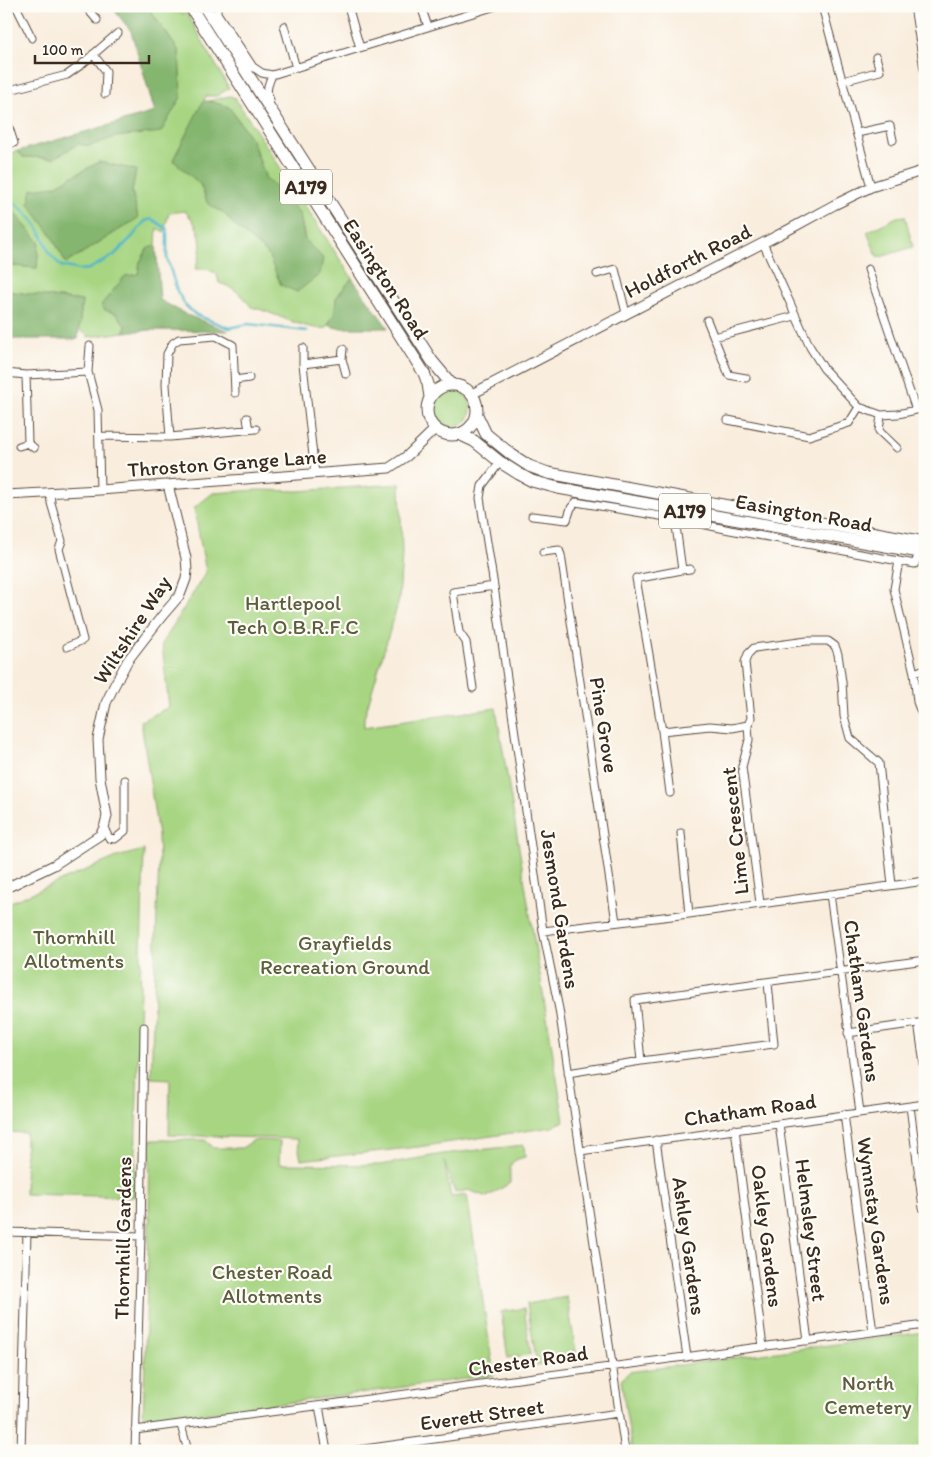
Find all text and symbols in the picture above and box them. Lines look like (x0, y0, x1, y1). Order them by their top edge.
scale bar (35, 32, 149, 64)
text: 100 m (42, 41, 84, 59)
road number: A179 (280, 170, 332, 204)
street label: Easington Road (338, 214, 435, 344)
street label: Holdforth Road (620, 218, 756, 303)
street label: Throston Grange Lane (127, 443, 327, 482)
street label: Easington Road (734, 488, 875, 537)
road number: A179 (659, 494, 711, 528)
street label: Wiltshire Way (87, 571, 176, 689)
park label: Hartlepool Tech O.B.R.F.C (227, 590, 359, 639)
street label: Pine Grove (585, 675, 624, 775)
street label: Lime Crescent (715, 766, 754, 896)
street label: Jesmond Gardens (536, 827, 585, 991)
street label: Chatham Gardens (839, 918, 886, 1084)
park label: Thornhill Allotments (24, 924, 124, 973)
park label: Grayfields Recreation Ground (260, 930, 430, 979)
street label: Chatham Road (682, 1088, 818, 1131)
street label: Wynnstay Gardens (852, 1135, 901, 1306)
street label: Thornhill Gardens (109, 1156, 136, 1320)
street label: Helmsley Street (790, 1157, 833, 1303)
street label: Oakley Gardens (746, 1163, 789, 1309)
street label: Ashley Gardens (667, 1175, 712, 1317)
park label: Chester Road Allotments (212, 1259, 332, 1308)
street label: Chester Road (466, 1340, 589, 1381)
park label: North Cemetery (824, 1370, 912, 1419)
street label: Everett Street (418, 1393, 546, 1436)

